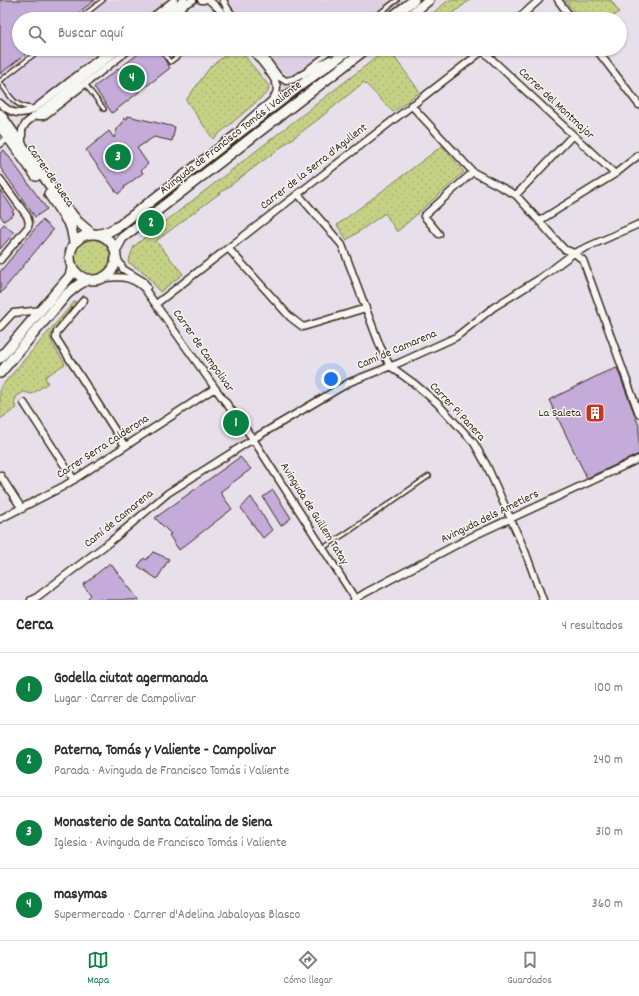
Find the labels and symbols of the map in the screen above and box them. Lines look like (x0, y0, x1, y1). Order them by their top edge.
pin: 4 (119, 63, 145, 93)
street label: Carrer del Montmajor (514, 64, 598, 144)
street label: Avinguda de Francisco Tomás i Valiente (156, 77, 306, 199)
street label: Carrer de la Serra d'Agullent (257, 119, 372, 214)
street label: Carrer de Sueca (22, 141, 78, 211)
pin: 3 (105, 142, 131, 172)
pin: 2 (138, 208, 164, 238)
street label: Carrer de Campolivar (168, 306, 238, 396)
street label: Camí de Camarena (355, 325, 440, 374)
your location (321, 369, 341, 389)
street label: Carrer Pi Panera (425, 379, 489, 446)
building icon: La Saleta (584, 402, 606, 424)
place label: La Saleta (539, 405, 581, 422)
pin: 1 (223, 408, 249, 438)
street label: Carrer Serra Calderona (53, 411, 153, 483)
street label: Avinguda de Guillem Tatay (275, 459, 353, 570)
street label: Camí de Camarena (81, 485, 158, 552)
street label: Avinguda dels Ametlers (438, 486, 542, 548)

